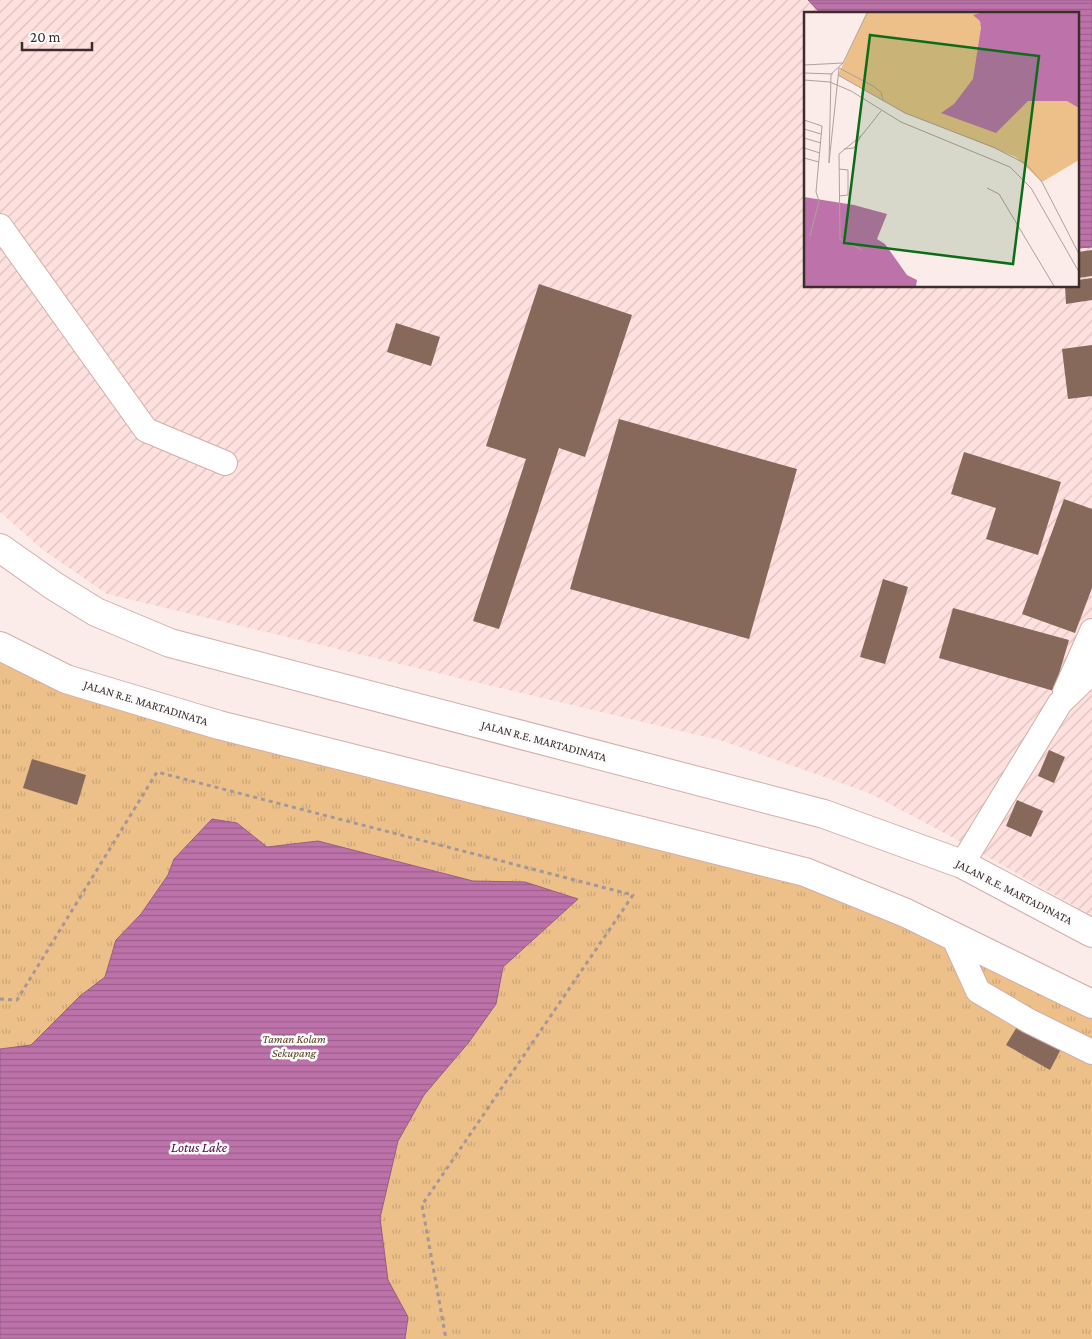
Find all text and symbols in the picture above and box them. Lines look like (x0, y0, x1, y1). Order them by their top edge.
inset map (804, 12, 1080, 288)
scale bar (22, 20, 92, 52)
text: 20 m (30, 29, 61, 45)
street label: JALAN R.E. MARTADINATA (81, 677, 210, 729)
street label: JALAN R.E. MARTADINATA (479, 717, 608, 765)
street label: JALAN R.E. MARTADINATA (952, 856, 1075, 928)
park label: Taman Kolam Sekupang (262, 1032, 326, 1060)
water label: Lotus Lake (171, 1139, 228, 1155)

